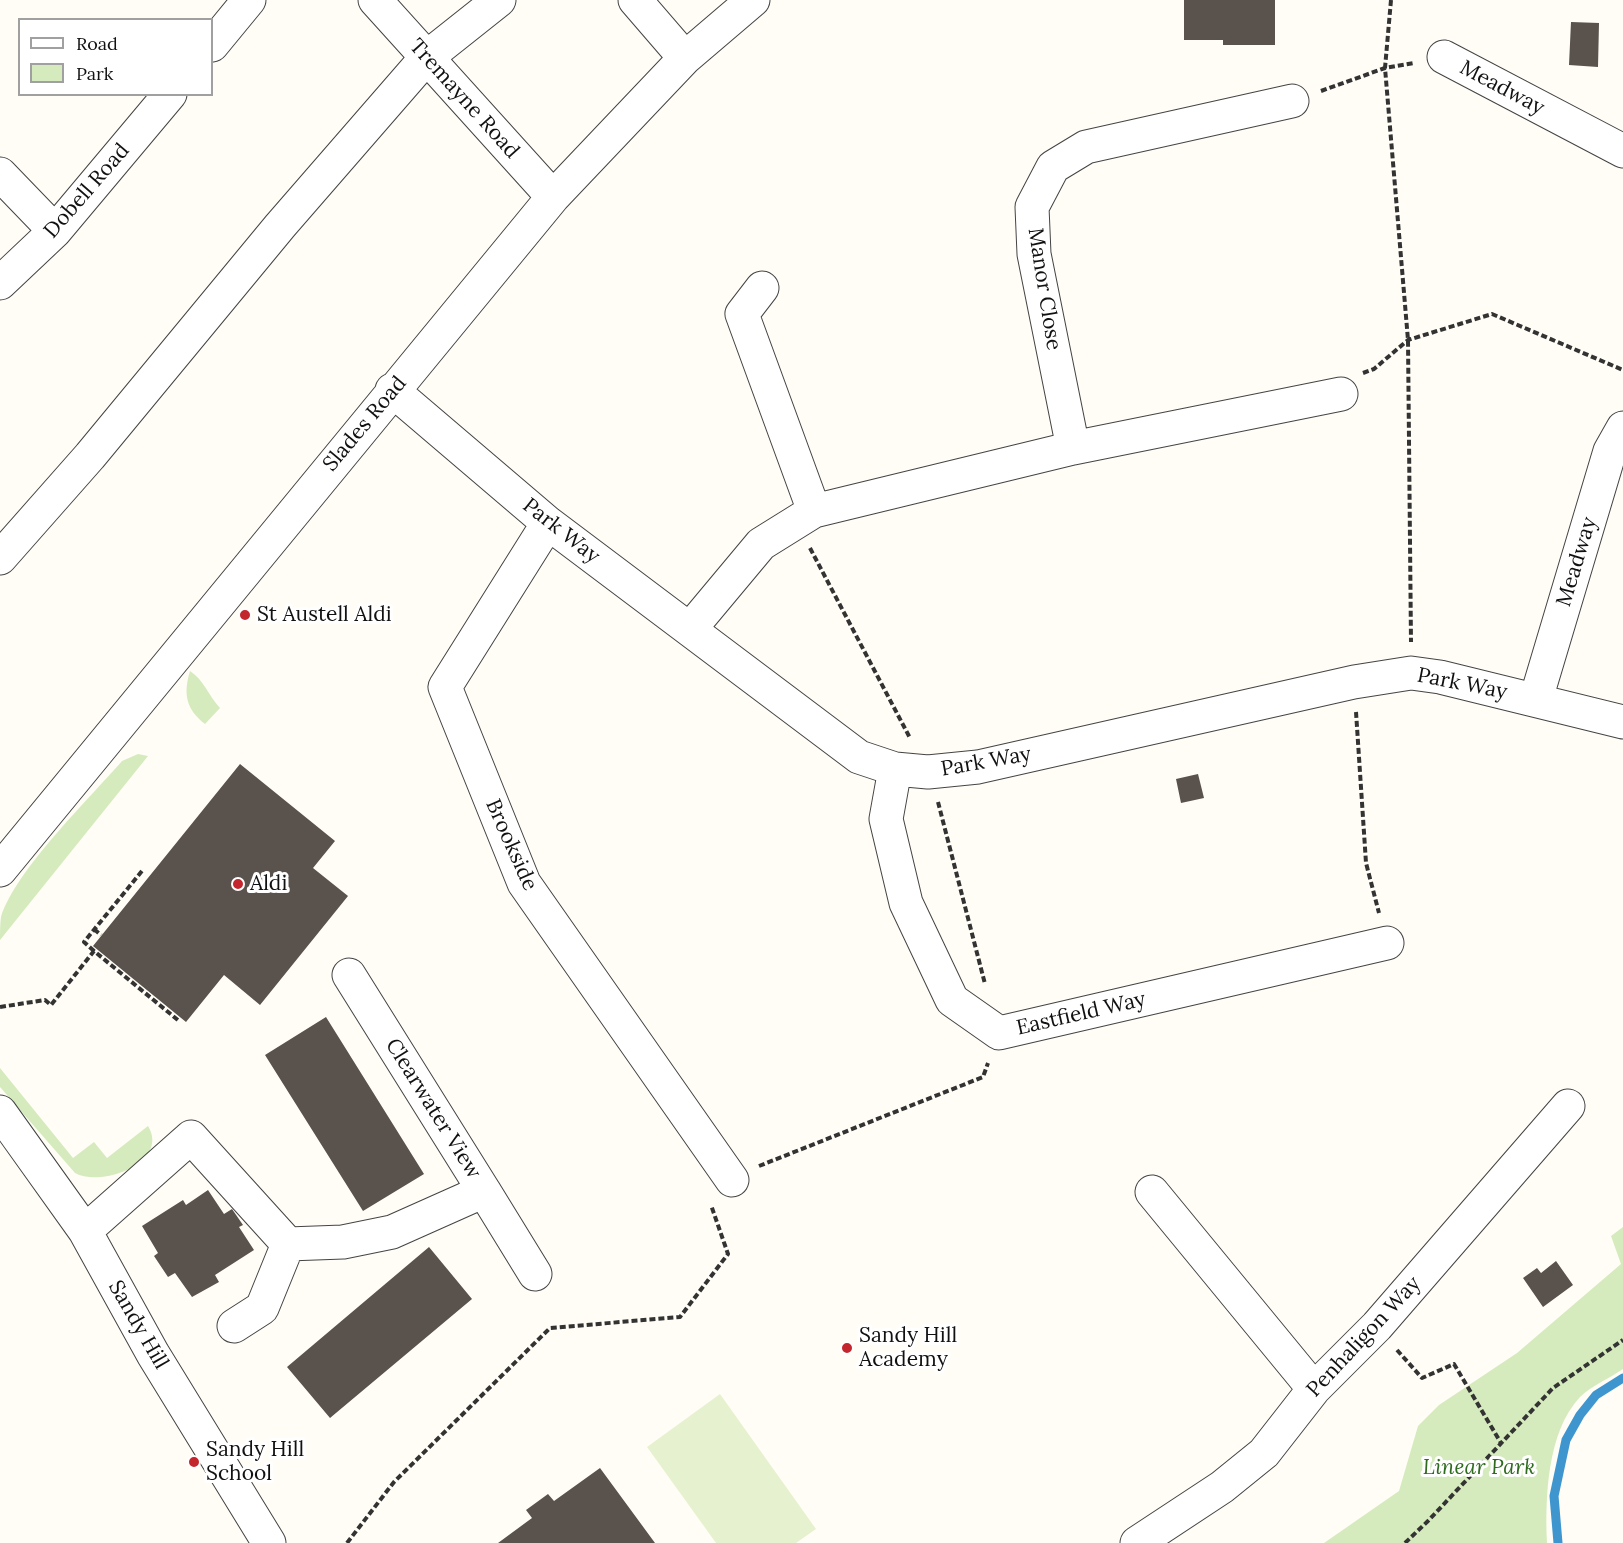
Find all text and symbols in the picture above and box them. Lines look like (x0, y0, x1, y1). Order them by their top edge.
legend (18, 18, 213, 96)
text: Road (76, 32, 118, 55)
street label: Tremayne Road (404, 34, 524, 164)
street label: Meadway (1455, 55, 1549, 121)
text: Park (76, 62, 113, 85)
street label: Dobell Road (39, 139, 135, 243)
street label: Manor Close (1022, 226, 1066, 352)
street label: Slades Road (318, 371, 412, 477)
street label: Park Way (517, 493, 605, 569)
street label: Meadway (1551, 514, 1603, 610)
place label: St Austell Aldi (257, 602, 392, 628)
marker: St Austell Aldi (238, 608, 252, 622)
street label: Park Way (1415, 663, 1509, 705)
street label: Park Way (939, 742, 1033, 782)
street label: Brookside (480, 795, 542, 895)
place label: Aldi (250, 871, 287, 897)
marker: Aldi (231, 877, 245, 891)
street label: Eastfield Way (1014, 987, 1148, 1041)
street label: Clearwater View (380, 1034, 486, 1184)
street label: Penhaligon Way (1302, 1272, 1426, 1402)
street label: Sandy Hill (103, 1276, 173, 1374)
place label: Sandy Hill Academy (859, 1323, 957, 1373)
marker: Sandy Hill Academy (840, 1341, 854, 1355)
place label: Sandy Hill School (206, 1437, 304, 1487)
marker: Sandy Hill School (187, 1455, 201, 1469)
park label: Linear Park (1423, 1455, 1535, 1481)

